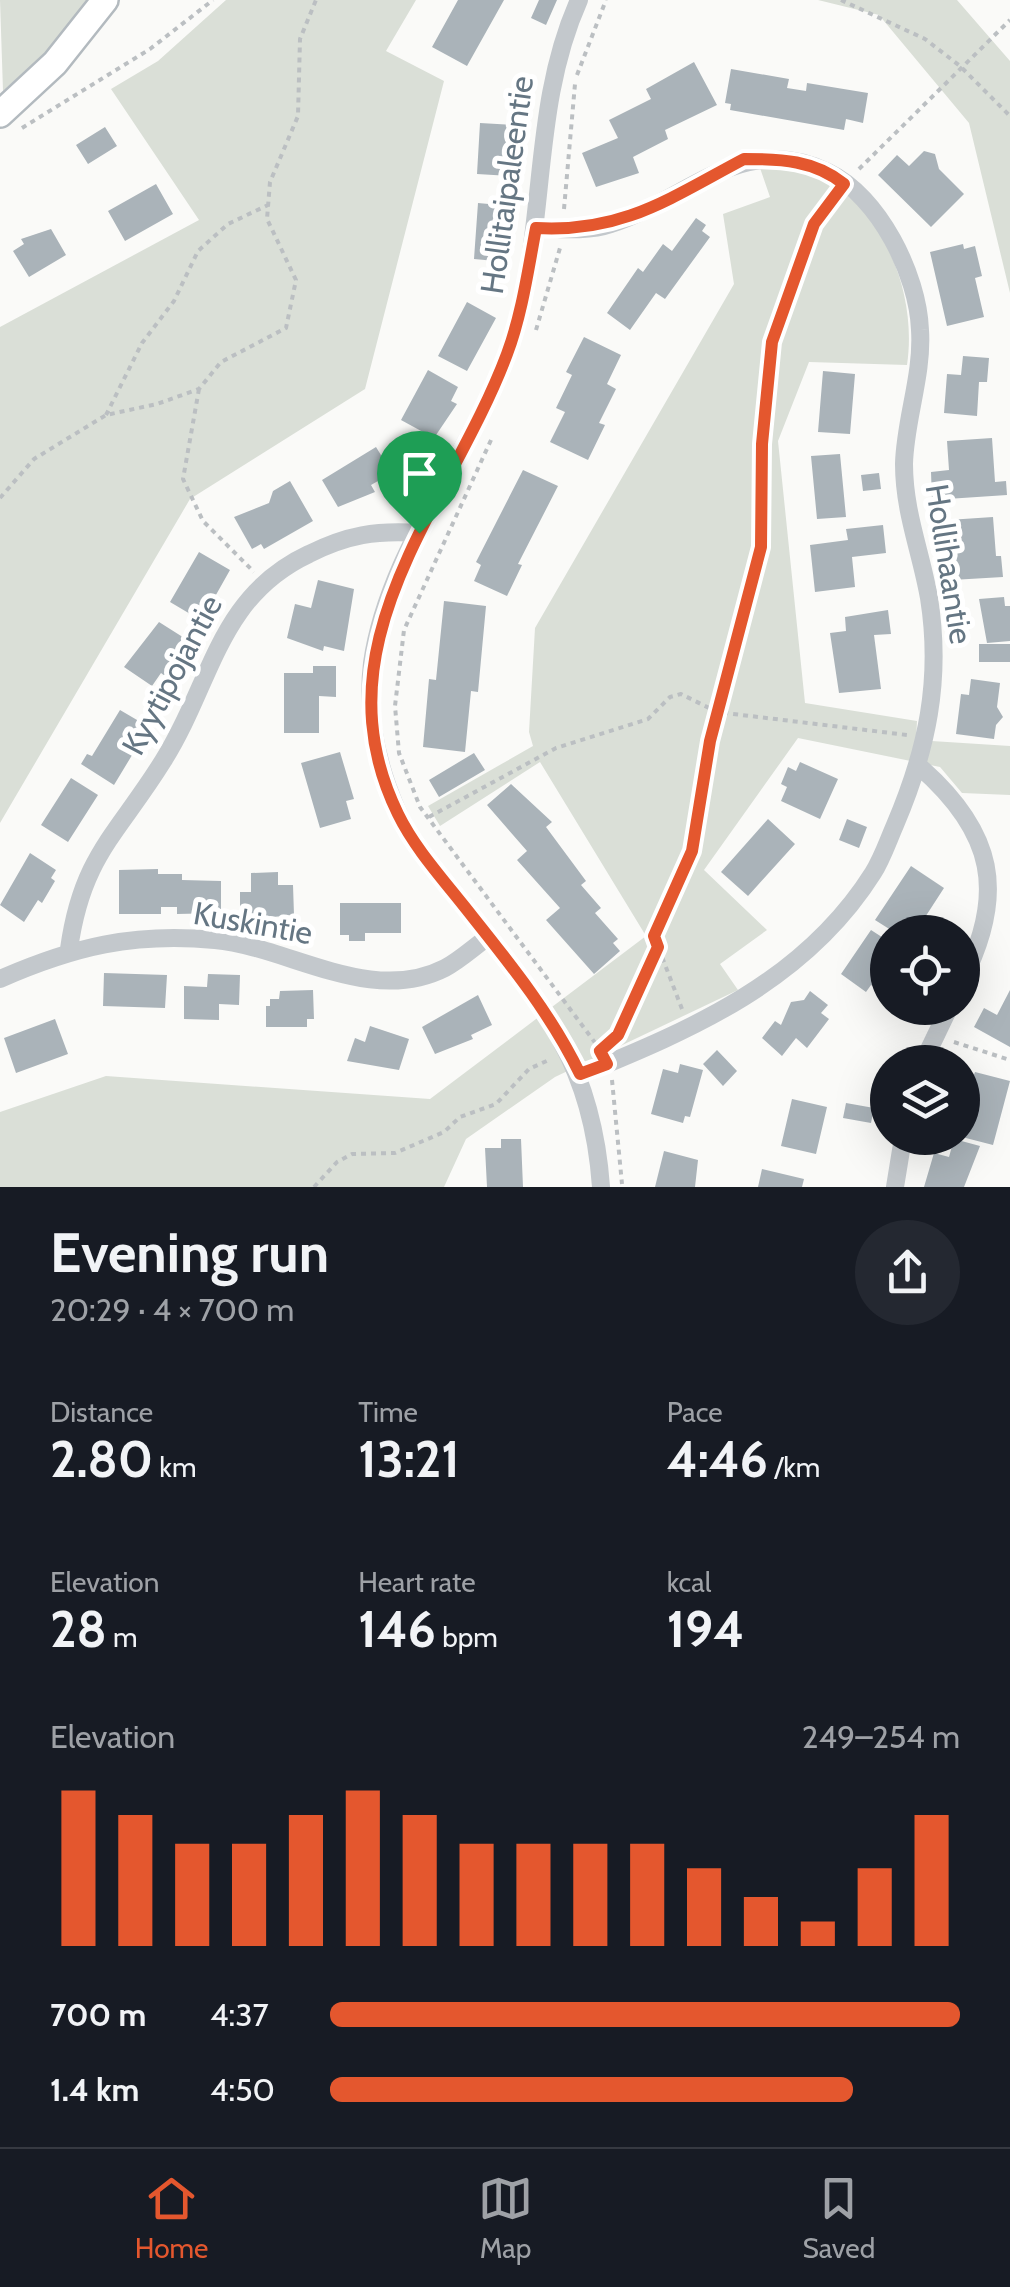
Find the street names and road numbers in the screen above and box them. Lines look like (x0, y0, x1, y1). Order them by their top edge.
street label: Hollitaipaleentie (472, 74, 541, 296)
street label: Hollihaantie (918, 481, 981, 647)
street label: Kyytipojantie (113, 588, 230, 761)
street label: Kuskintie (191, 893, 316, 952)

